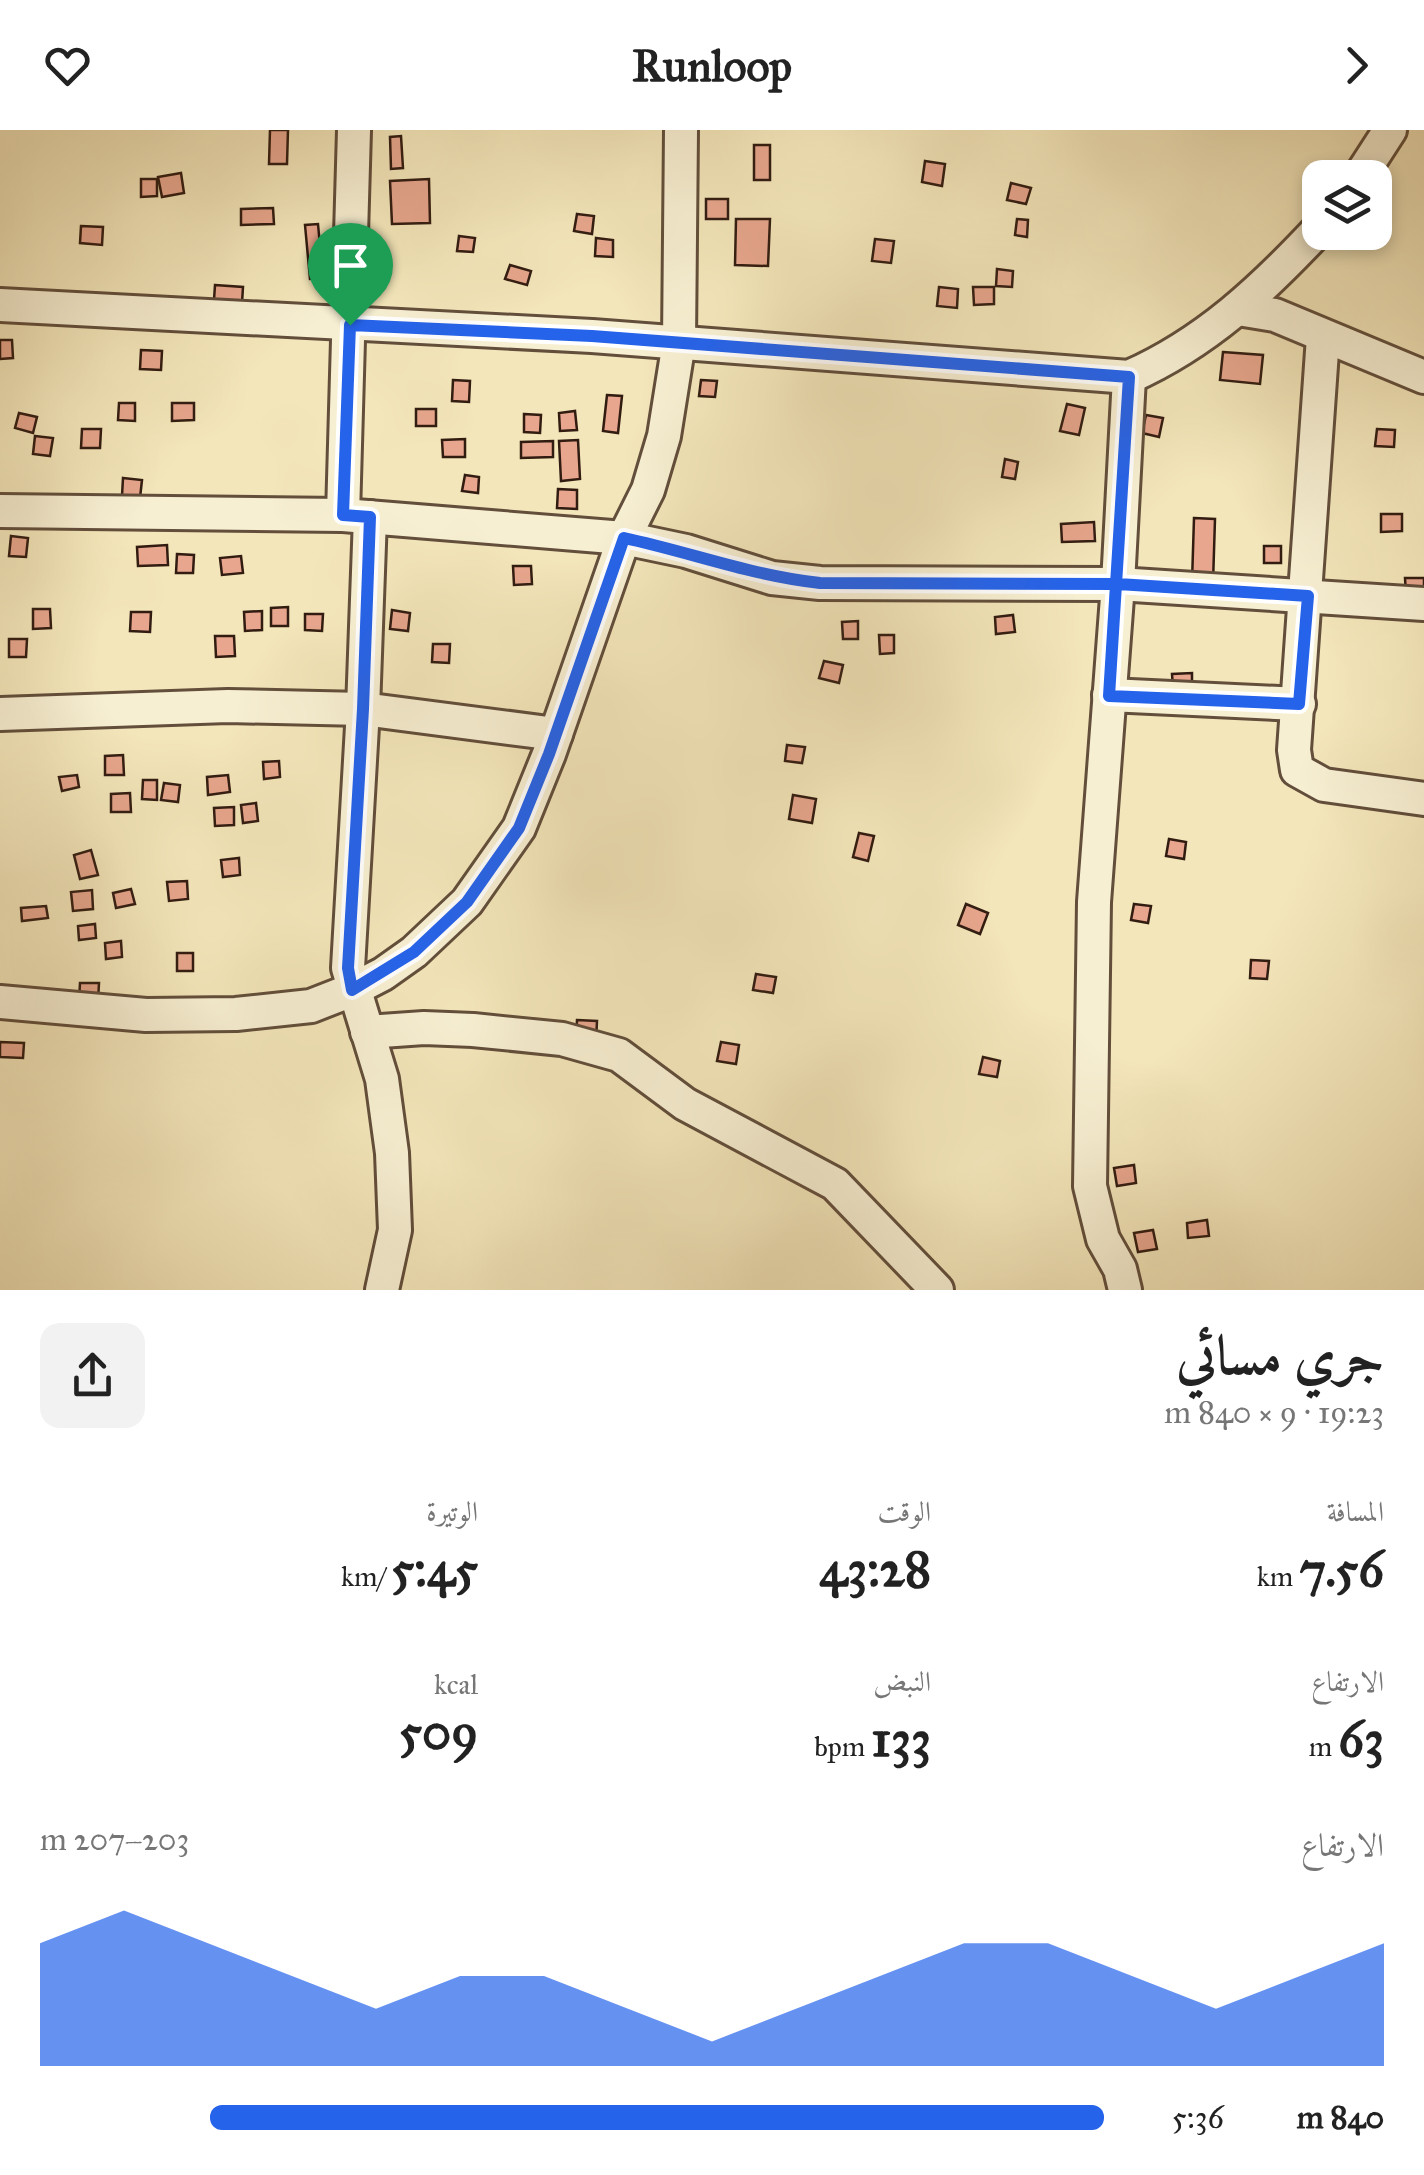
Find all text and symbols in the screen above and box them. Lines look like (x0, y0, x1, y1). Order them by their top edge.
icon: heart (40, 38, 95, 93)
text: Runloop (632, 38, 792, 93)
icon: forward (1329, 38, 1384, 93)
map controls (1302, 160, 1392, 250)
button: layers (1302, 160, 1392, 250)
pin (308, 223, 393, 326)
icon: arrive (323, 238, 378, 293)
text: جري مسائي (1176, 1322, 1384, 1389)
button: share (40, 1323, 145, 1428)
text: 19:23 · 9 × 840 m (1164, 1393, 1384, 1432)
text: الوتيرة (426, 1494, 478, 1529)
text: الوقت (877, 1494, 931, 1529)
text: المسافة (1327, 1494, 1384, 1529)
text: 5:45 (391, 1539, 478, 1600)
text: 43:28 (819, 1539, 931, 1600)
text: 7.56 (1299, 1539, 1384, 1600)
text: /km (341, 1559, 391, 1594)
text: km (1257, 1559, 1299, 1594)
text: النبض (873, 1664, 931, 1699)
text: الارتفاع (1311, 1664, 1384, 1699)
text: kcal (434, 1667, 478, 1702)
text: 509 (399, 1702, 478, 1763)
text: 133 (871, 1709, 931, 1770)
text: 63 (1338, 1709, 1384, 1770)
text: bpm (814, 1729, 871, 1764)
text: m (1309, 1729, 1338, 1764)
text: 203–207 m (40, 1820, 189, 1859)
text: الارتفاع (1301, 1826, 1384, 1865)
text: 5:36 (1172, 2098, 1224, 2137)
text: 840 m (1297, 2098, 1384, 2137)

